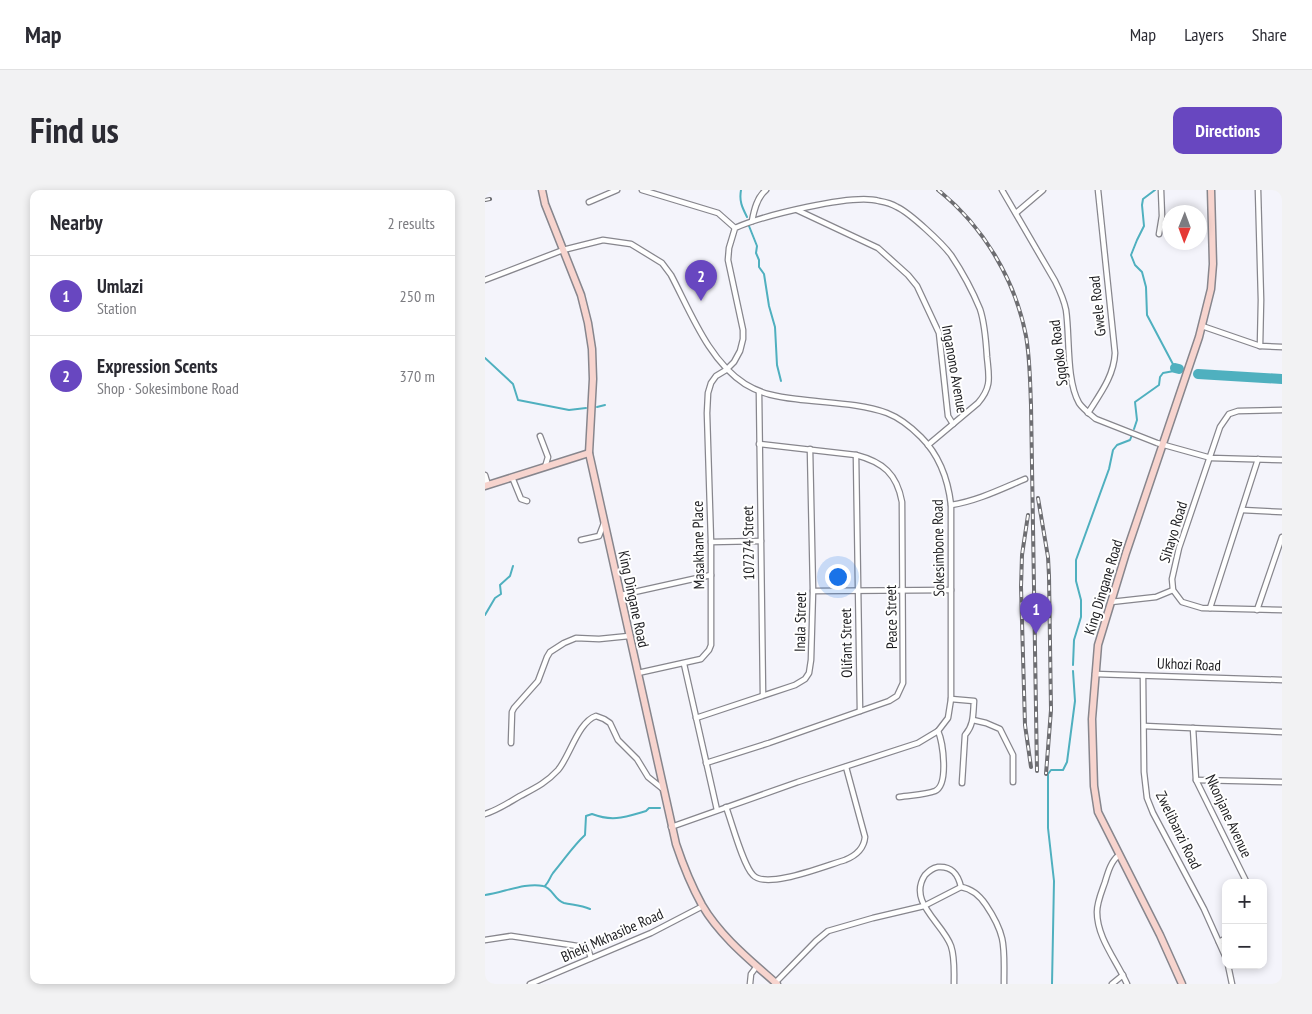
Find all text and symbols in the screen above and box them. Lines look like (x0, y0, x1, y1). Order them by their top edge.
text: Map (25, 19, 62, 50)
text: Map (1130, 23, 1156, 46)
text: Layers (1184, 23, 1224, 46)
text: Share (1252, 23, 1287, 46)
text: Find us (30, 107, 119, 153)
button: Directions (1173, 107, 1282, 154)
north arrow (1162, 205, 1207, 250)
text: Nearby (50, 209, 103, 236)
text: 2 results (388, 213, 435, 233)
pin: 2 (685, 260, 717, 301)
text: Umlazi (97, 274, 143, 298)
street label: Gwele Road (1084, 275, 1110, 337)
text: 1 (62, 286, 70, 306)
text: 250 m (400, 286, 435, 306)
text: Station (97, 298, 136, 318)
street label: Sgqoko Road (1045, 319, 1071, 387)
street label: Inganono Avenue (938, 323, 972, 415)
text: Expression Scents (97, 354, 218, 378)
text: 2 (62, 366, 70, 386)
text: 370 m (400, 366, 435, 386)
text: Shop · Sokesimbone Road (97, 378, 239, 398)
street label: Sokesimbone Road (928, 499, 948, 597)
street label: Sihayo Road (1155, 499, 1191, 565)
street label: Masakhane Place (688, 501, 708, 589)
street label: 107274 Street (738, 505, 758, 581)
street label: King Dingane Road (1079, 537, 1127, 637)
street label: King Dingane Road (614, 549, 654, 649)
your location (825, 564, 851, 590)
street label: Peace Street (881, 585, 901, 649)
street label: Inala Street (790, 592, 810, 652)
pin: 1 (1020, 593, 1052, 634)
street label: Olifant Street (836, 608, 856, 678)
street label: Ukhozi Road (1157, 653, 1221, 675)
street label: Nkonjane Avenue (1201, 771, 1257, 861)
street label: Zwelibanzi Road (1152, 788, 1206, 872)
map controls (1222, 879, 1267, 969)
button: + (1222, 879, 1267, 924)
street label: Bheki Mkhasibe Road (558, 904, 666, 966)
button: − (1222, 924, 1267, 969)

